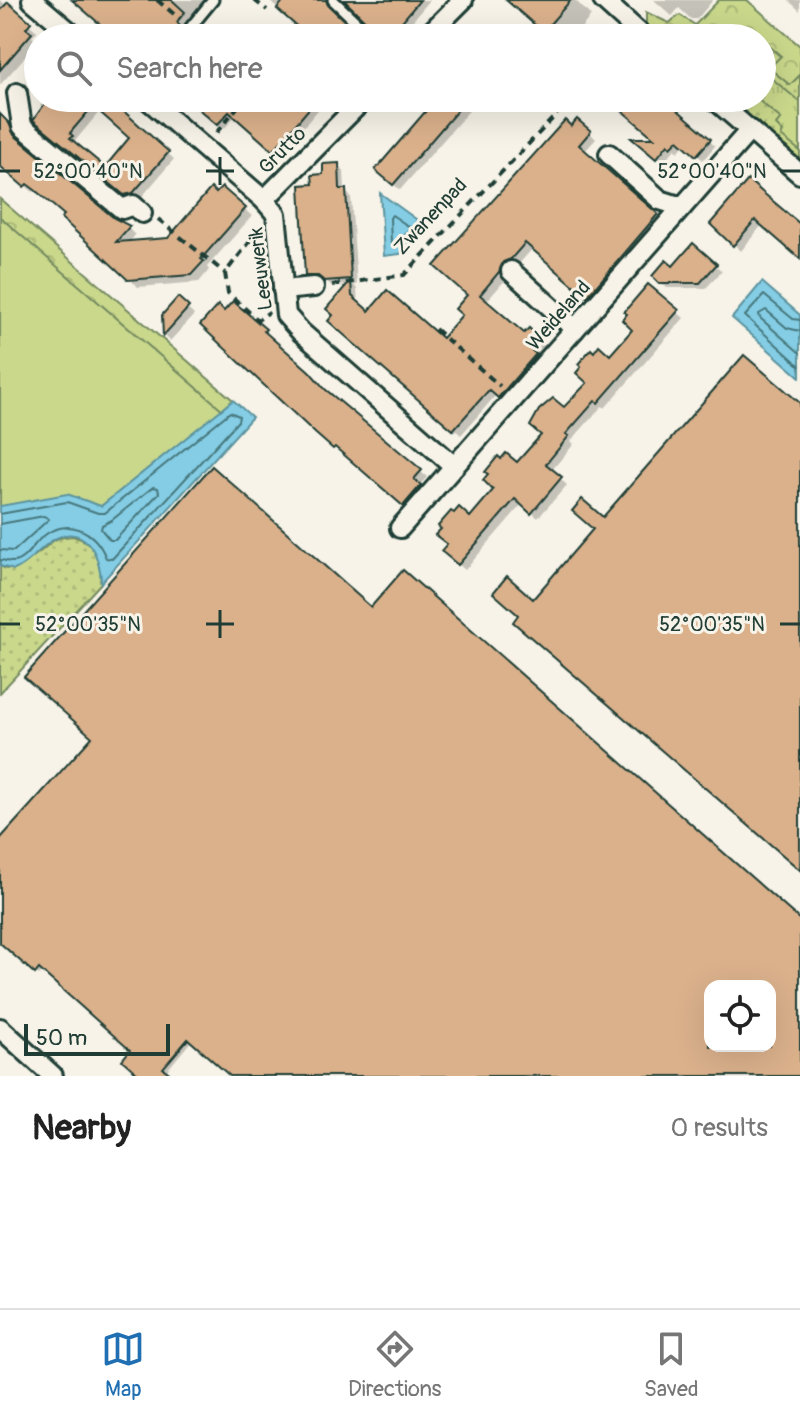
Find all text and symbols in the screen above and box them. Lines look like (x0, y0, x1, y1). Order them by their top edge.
search box (24, 24, 776, 112)
icon: search (52, 46, 96, 90)
text: Search here (116, 50, 263, 87)
street label: Grutto (253, 121, 312, 179)
text: 52°00'40"N (34, 159, 142, 184)
text: 52°00'40"N (658, 159, 766, 184)
street label: Zwanenpad (389, 173, 472, 260)
street label: Leeuwerik (243, 225, 278, 312)
street label: Weideland (521, 275, 596, 356)
text: 52°00'35"N (35, 612, 141, 637)
text: 52°00'35"N (659, 612, 765, 637)
map controls (704, 980, 776, 1052)
button: locate (704, 980, 776, 1052)
scale bar (24, 1020, 170, 1056)
text: 50 m (36, 1024, 87, 1052)
text: Nearby (32, 1107, 131, 1150)
text: 0 results (671, 1112, 768, 1144)
tab: Map (101, 1327, 145, 1403)
tab: Directions (348, 1327, 441, 1403)
tab: Saved (644, 1327, 699, 1403)

